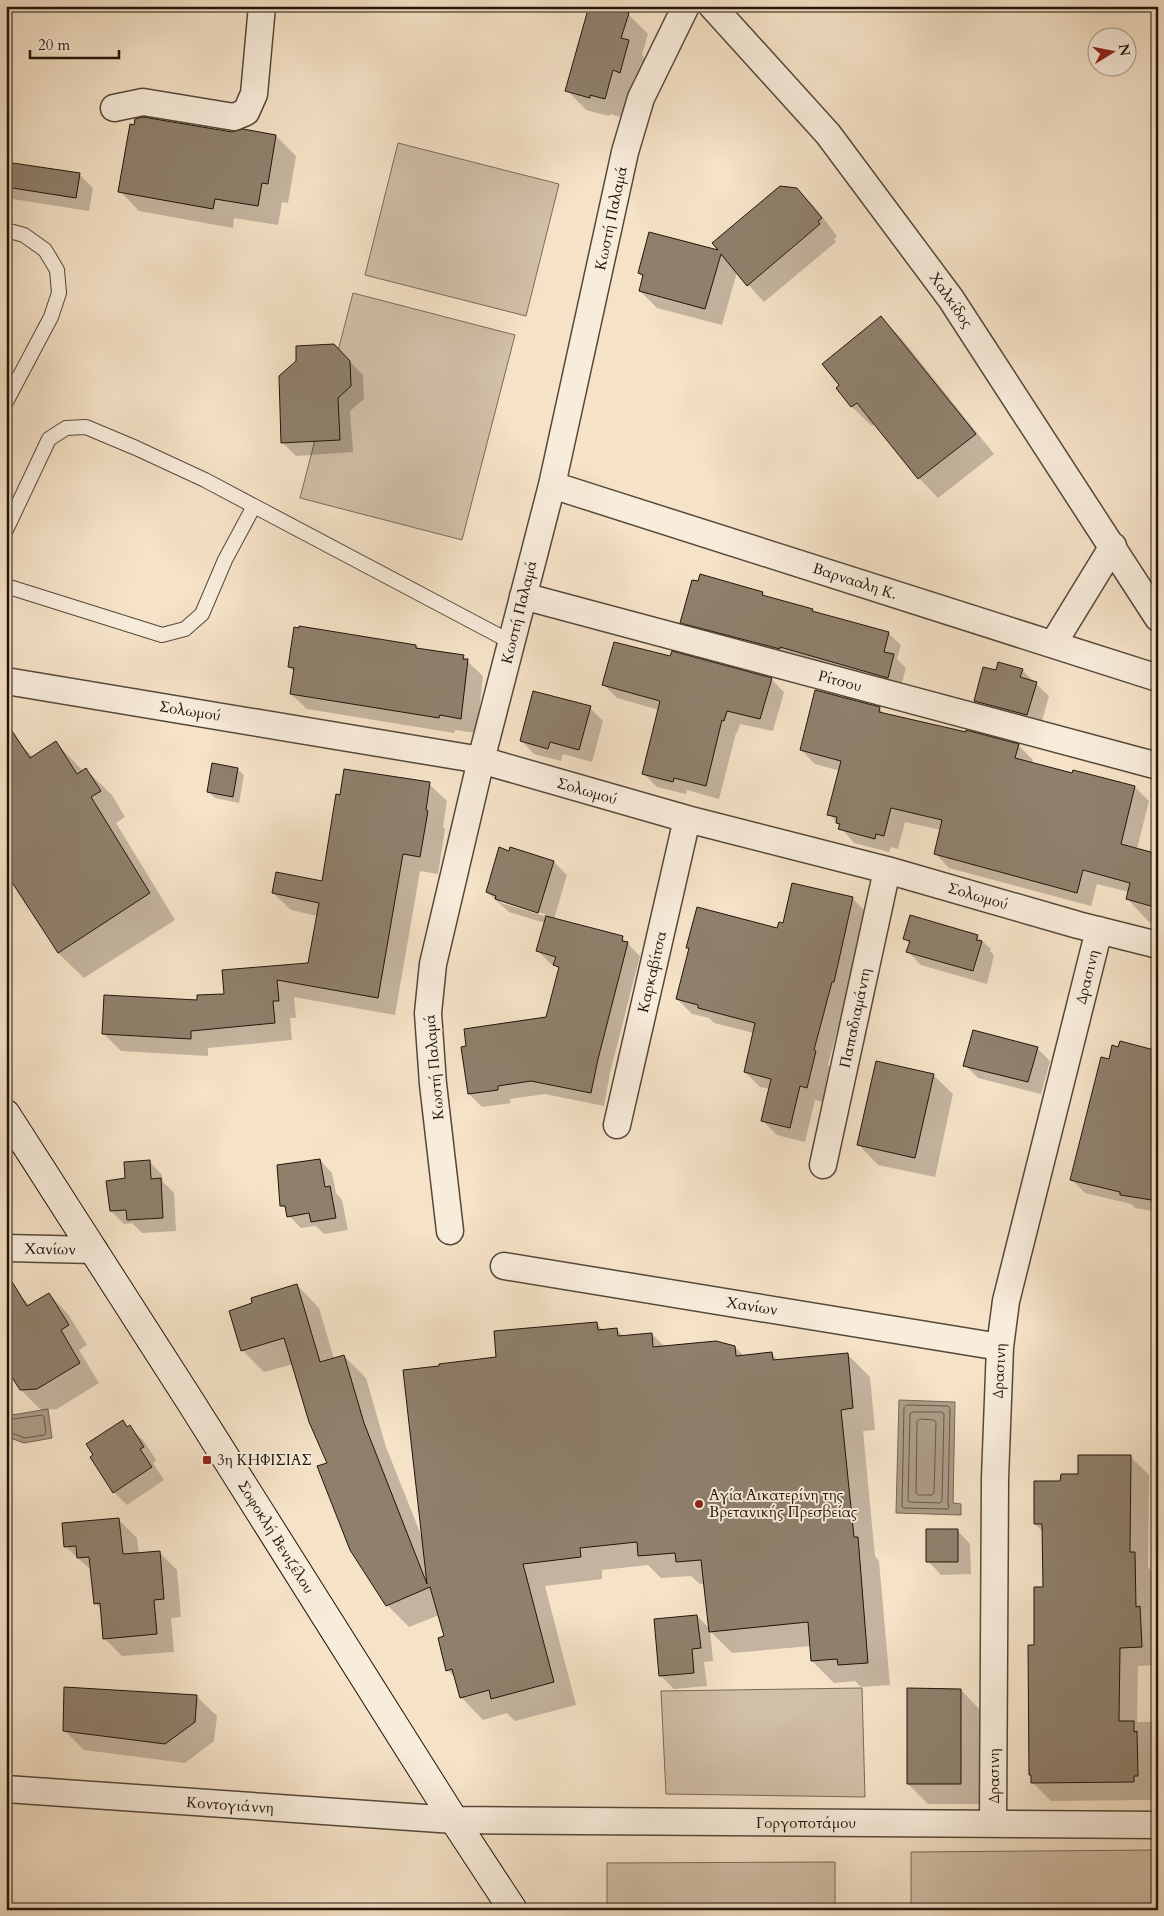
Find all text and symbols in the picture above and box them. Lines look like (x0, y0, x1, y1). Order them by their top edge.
scale bar (30, 28, 119, 60)
north arrow (1086, 28, 1136, 78)
text: 20 m (38, 35, 70, 55)
text: N (1114, 42, 1135, 57)
street label: Κωστή Παλαμά (590, 164, 632, 272)
street label: Χαλκίδος (925, 268, 978, 332)
street label: Κωστή Παλαμά (496, 558, 542, 666)
street label: Βαρνααλη Κ. (810, 558, 900, 604)
street label: Ρίτσου (816, 666, 864, 696)
street label: Σολωμού (158, 696, 222, 726)
street label: Σολωμού (555, 773, 620, 809)
street label: Σολωμού (946, 878, 1011, 914)
street label: Καρκαβίτσα (633, 929, 671, 1015)
street label: Δρασινη (1071, 948, 1103, 1006)
street label: Παπαδιαμάντη (835, 966, 875, 1070)
street label: Κωστή Παλαμά (419, 1013, 449, 1121)
street label: Χανίων (24, 1239, 76, 1259)
street label: Χανίων (725, 1292, 779, 1320)
street label: Δρασινη (988, 1343, 1010, 1399)
place label: 3η ΚΗΦΙΣΙΑΣ (217, 1450, 312, 1470)
marker: 3η ΚΗΦΙΣΙΑΣ (201, 1454, 213, 1466)
street label: Σοφοκλή Βενιζέλου (233, 1477, 319, 1597)
place label: Αγία Αικατερίνη της Βρετανικής Πρεσβείας (709, 1485, 858, 1522)
marker: Αγία Αικατερίνη της Βρετανικής Πρεσβείας (693, 1498, 705, 1510)
street label: Δρασινη (984, 1748, 1004, 1804)
street label: Κοντογιάννη (186, 1792, 274, 1818)
street label: Γοργοποτάμου (756, 1813, 856, 1833)

